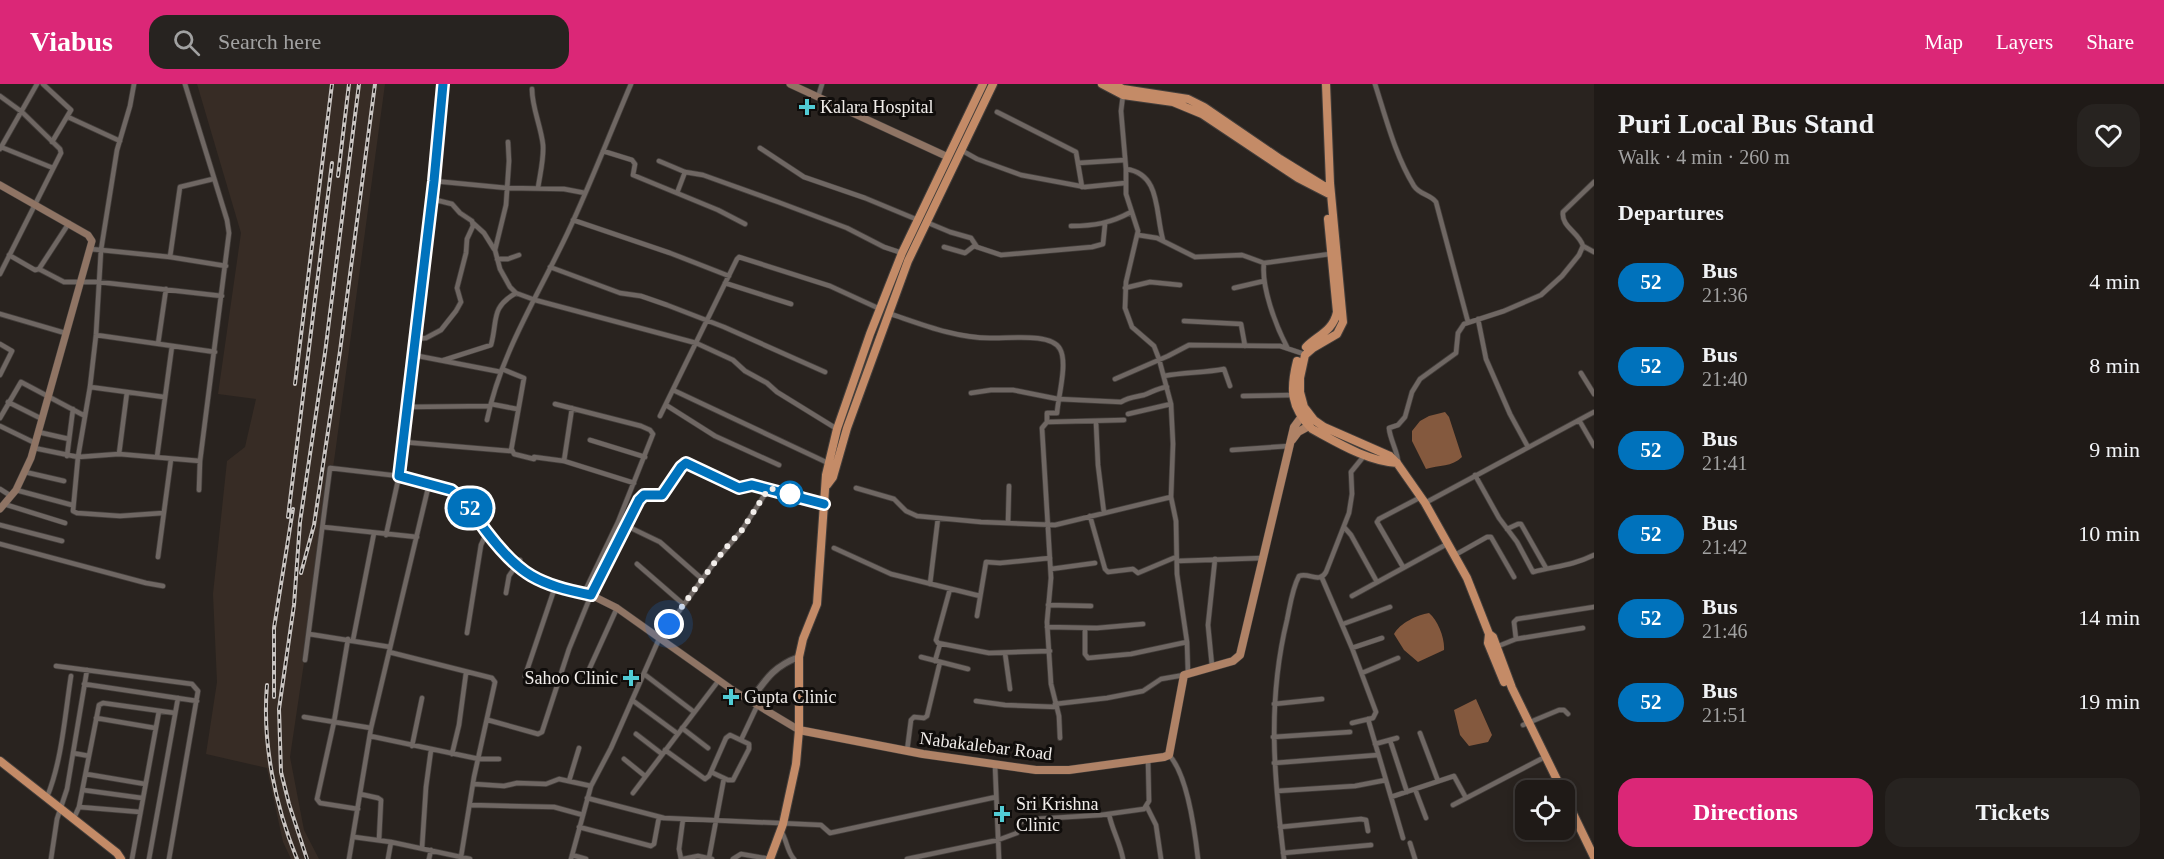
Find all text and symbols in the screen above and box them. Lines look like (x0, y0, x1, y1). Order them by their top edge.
search box (149, 15, 569, 69)
text: Viabus (30, 26, 113, 57)
icon: search (170, 26, 203, 59)
text: Search here (218, 29, 321, 54)
text: Map (1925, 30, 1963, 54)
text: Layers (1996, 30, 2053, 54)
text: Share (2086, 30, 2134, 54)
place label: Kalara Hospital (820, 97, 933, 117)
marker: Kalara Hospital (798, 98, 816, 116)
button: heart (2077, 104, 2140, 167)
text: Puri Local Bus Stand (1618, 108, 1874, 139)
text: Walk · 4 min · 260 m (1618, 146, 1790, 168)
text: Departures (1618, 200, 1724, 225)
text: Bus (1702, 258, 1737, 283)
text: 4 min (2089, 269, 2140, 294)
text: 52 (1641, 270, 1662, 294)
text: 21:36 (1702, 284, 1748, 306)
text: Bus (1702, 342, 1737, 367)
text: 8 min (2089, 353, 2140, 378)
text: 52 (1641, 354, 1662, 378)
text: 21:40 (1702, 368, 1748, 390)
text: Bus (1702, 426, 1737, 451)
text: 9 min (2089, 437, 2140, 462)
text: 52 (1641, 438, 1662, 462)
text: 21:41 (1702, 452, 1748, 474)
unlabelled marker (777, 481, 803, 507)
line badge: 52 (443, 488, 497, 528)
text: 52 (460, 496, 481, 520)
text: Bus (1702, 510, 1737, 535)
text: 10 min (2078, 521, 2140, 546)
text: 52 (1641, 522, 1662, 546)
text: 21:42 (1702, 536, 1748, 558)
text: Bus (1702, 594, 1737, 619)
text: 14 min (2078, 605, 2140, 630)
text: 52 (1641, 606, 1662, 630)
your location (654, 609, 684, 639)
text: 21:46 (1702, 620, 1748, 642)
place label: Sahoo Clinic (525, 668, 618, 688)
marker: Sahoo Clinic (622, 669, 640, 687)
text: Bus (1702, 678, 1737, 703)
place label: Gupta Clinic (744, 687, 837, 707)
marker: Gupta Clinic (722, 688, 740, 706)
text: 19 min (2078, 689, 2140, 714)
text: 52 (1641, 690, 1662, 714)
text: 21:51 (1702, 704, 1748, 726)
street label: Nabakalebar Road (919, 728, 1053, 764)
button: Directions (1618, 778, 1873, 847)
button: Tickets (1885, 778, 2140, 847)
map controls (1515, 780, 1575, 840)
button: locate (1515, 780, 1575, 840)
place label: Sri Krishna Clinic (1016, 794, 1099, 835)
marker: Sri Krishna Clinic (993, 805, 1011, 823)

